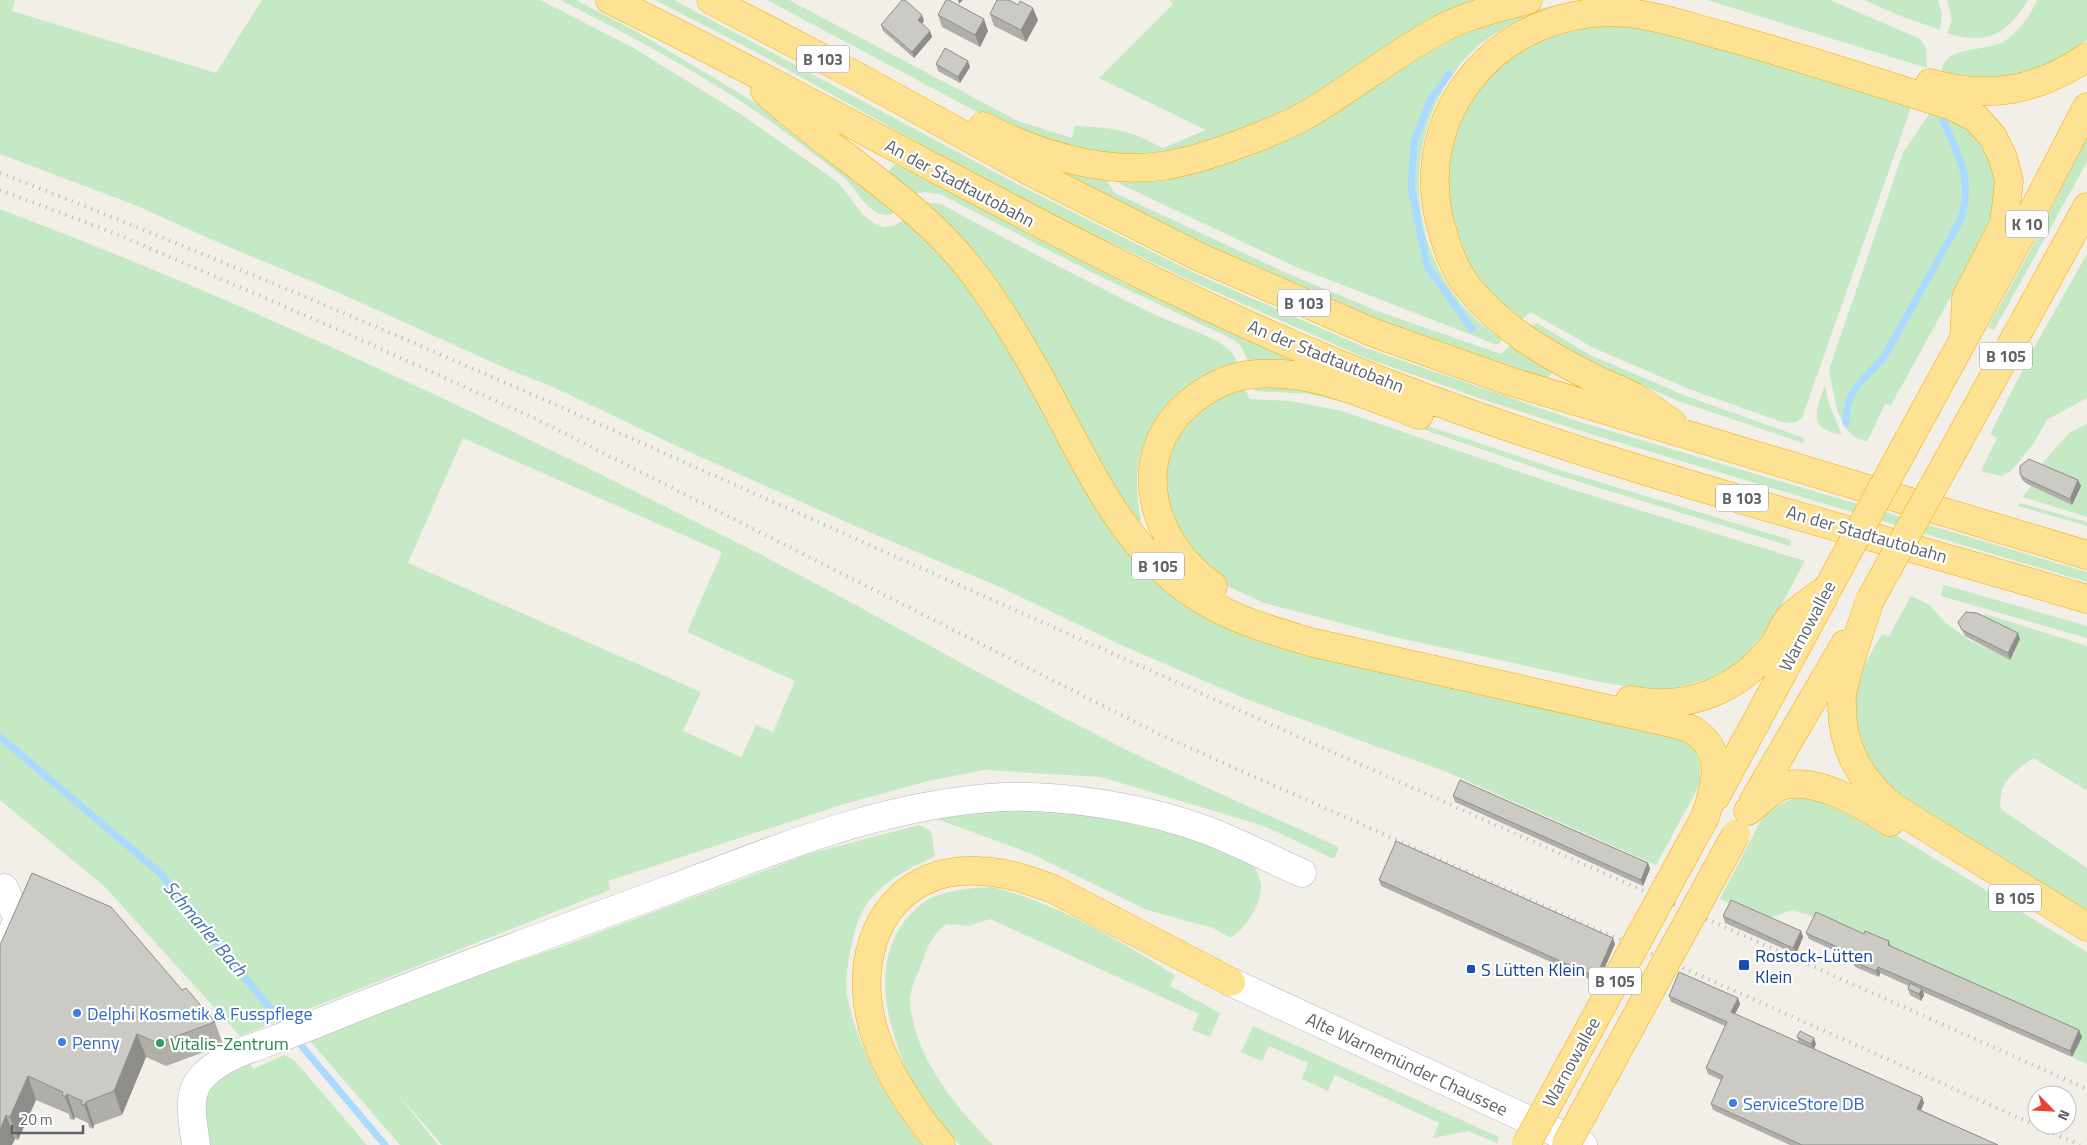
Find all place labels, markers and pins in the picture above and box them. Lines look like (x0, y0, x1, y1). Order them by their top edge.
place label: Rostock-Lütten Klein (1755, 942, 1873, 990)
place label: S Lütten Klein (1481, 956, 1585, 983)
marker: Rostock-Lütten Klein (1737, 958, 1751, 972)
marker: S Lütten Klein (1465, 963, 1477, 975)
place label: Delphi Kosmetik & Fusspflege (87, 1000, 313, 1027)
marker: Delphi Kosmetik & Fusspflege (71, 1007, 83, 1019)
place label: Penny (72, 1029, 120, 1056)
place label: Vitalis-Zentrum (170, 1030, 289, 1057)
marker: Penny (56, 1036, 68, 1048)
marker: Vitalis-Zentrum (154, 1037, 166, 1049)
place label: ServiceStore DB (1743, 1090, 1865, 1117)
marker: ServiceStore DB (1727, 1097, 1739, 1109)

